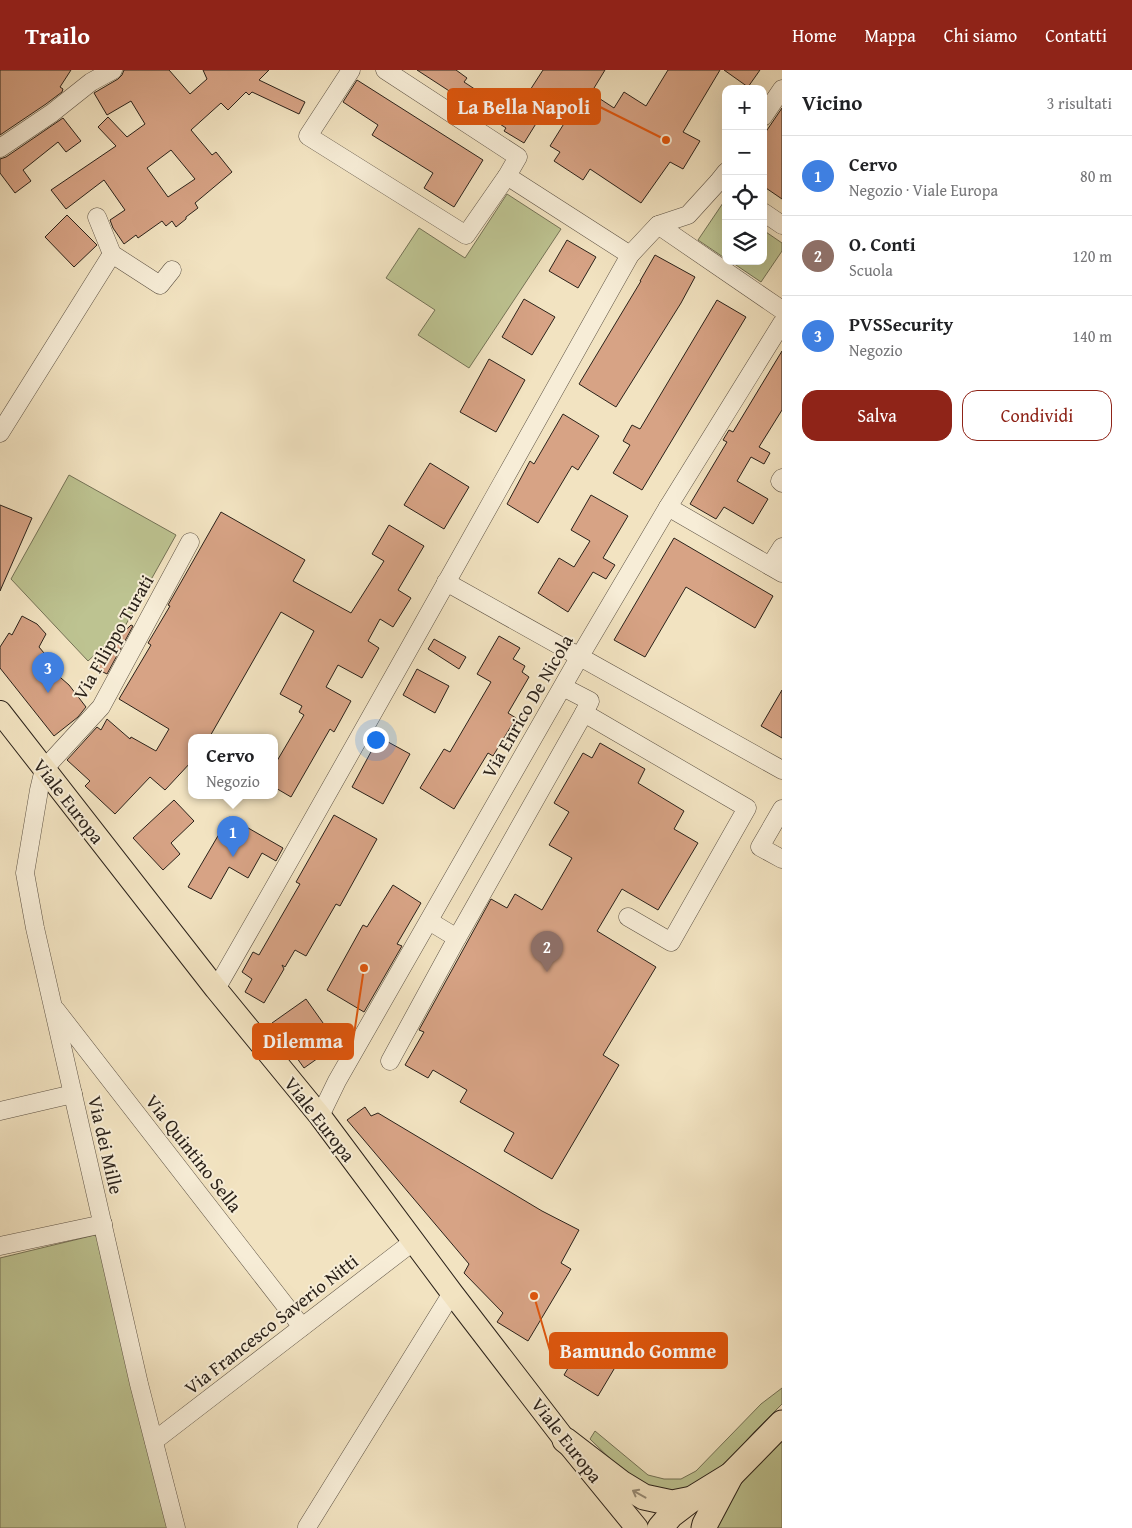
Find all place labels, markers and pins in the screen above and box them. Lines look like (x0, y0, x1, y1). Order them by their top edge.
callout: La Bella Napoli (448, 89, 600, 124)
pin: 3 (32, 652, 64, 693)
pin: 1 (217, 816, 249, 857)
pin: 2 (531, 931, 563, 972)
callout: Dilemma (253, 1024, 353, 1059)
callout: Bamundo Gomme (550, 1333, 727, 1368)

